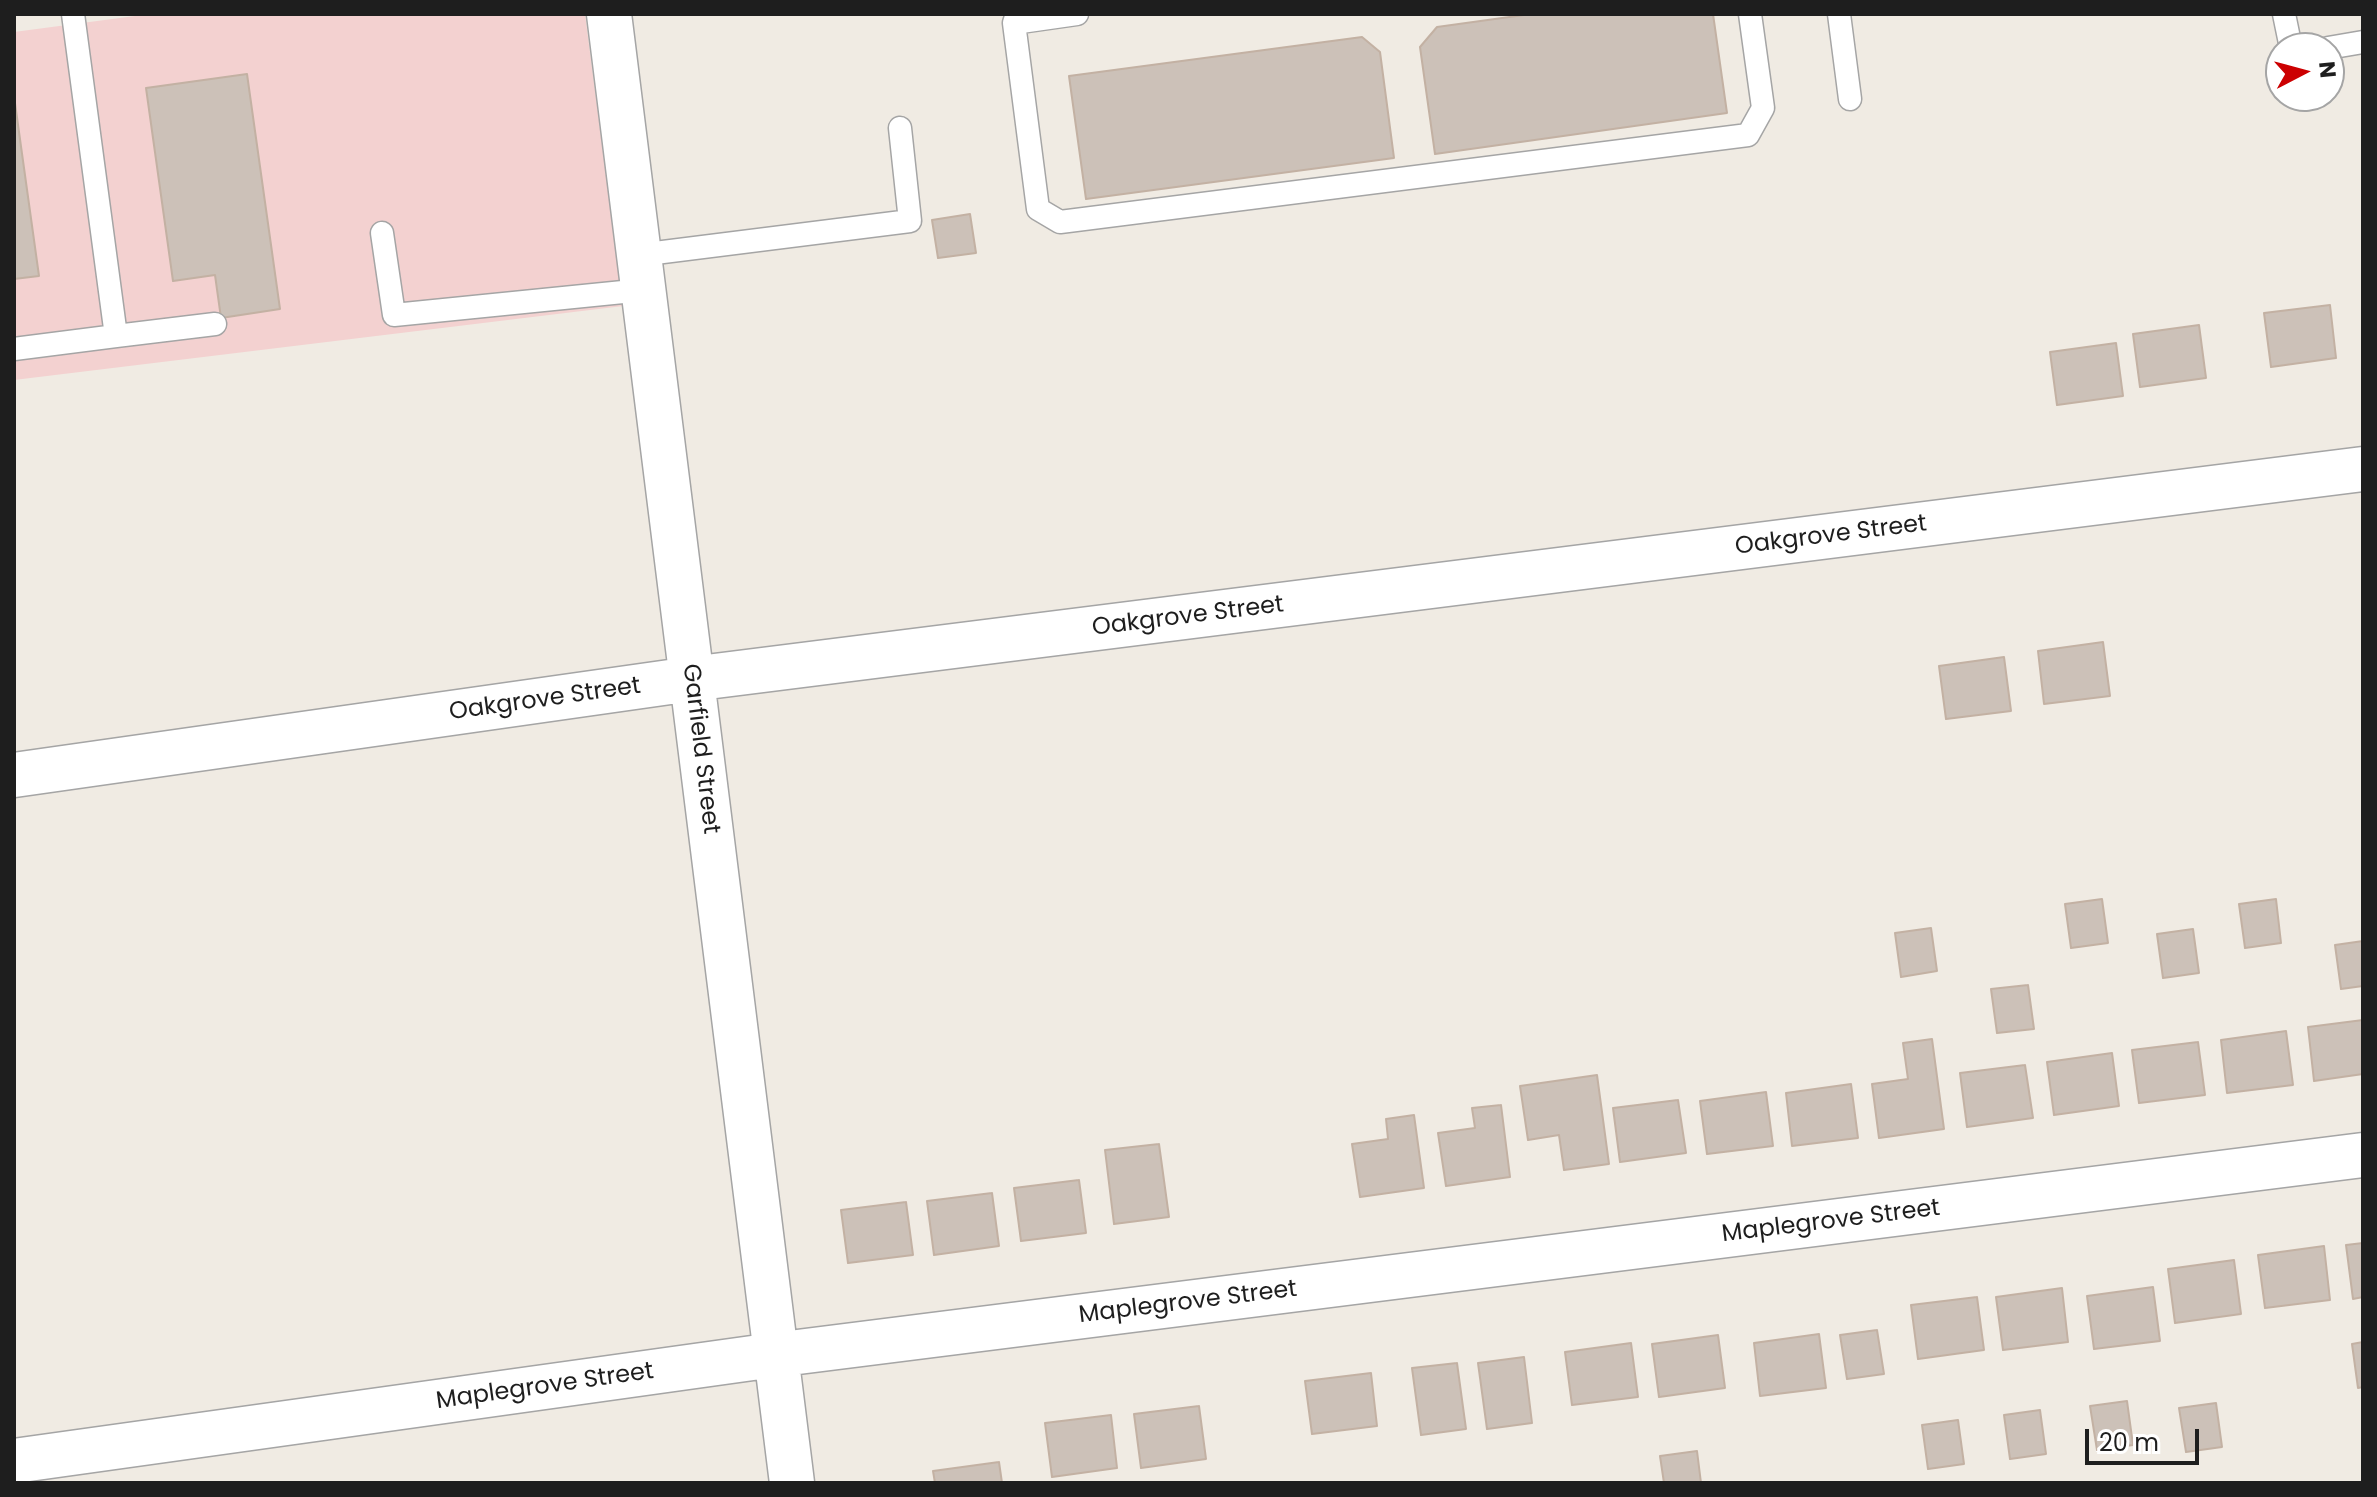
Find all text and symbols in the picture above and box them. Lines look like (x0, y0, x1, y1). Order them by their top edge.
north arrow (2265, 32, 2345, 112)
text: N (2311, 60, 2344, 79)
street label: Oakgrove Street (1733, 510, 1929, 562)
street label: Oakgrove Street (1090, 591, 1286, 643)
street label: Garfield Street (675, 662, 725, 836)
street label: Oakgrove Street (447, 672, 643, 728)
street label: Maplegrove Street (1720, 1194, 1942, 1250)
street label: Maplegrove Street (1077, 1275, 1299, 1331)
street label: Maplegrove Street (434, 1357, 656, 1417)
scale bar (2089, 1413, 2203, 1463)
text: 20 m (2099, 1426, 2159, 1459)

